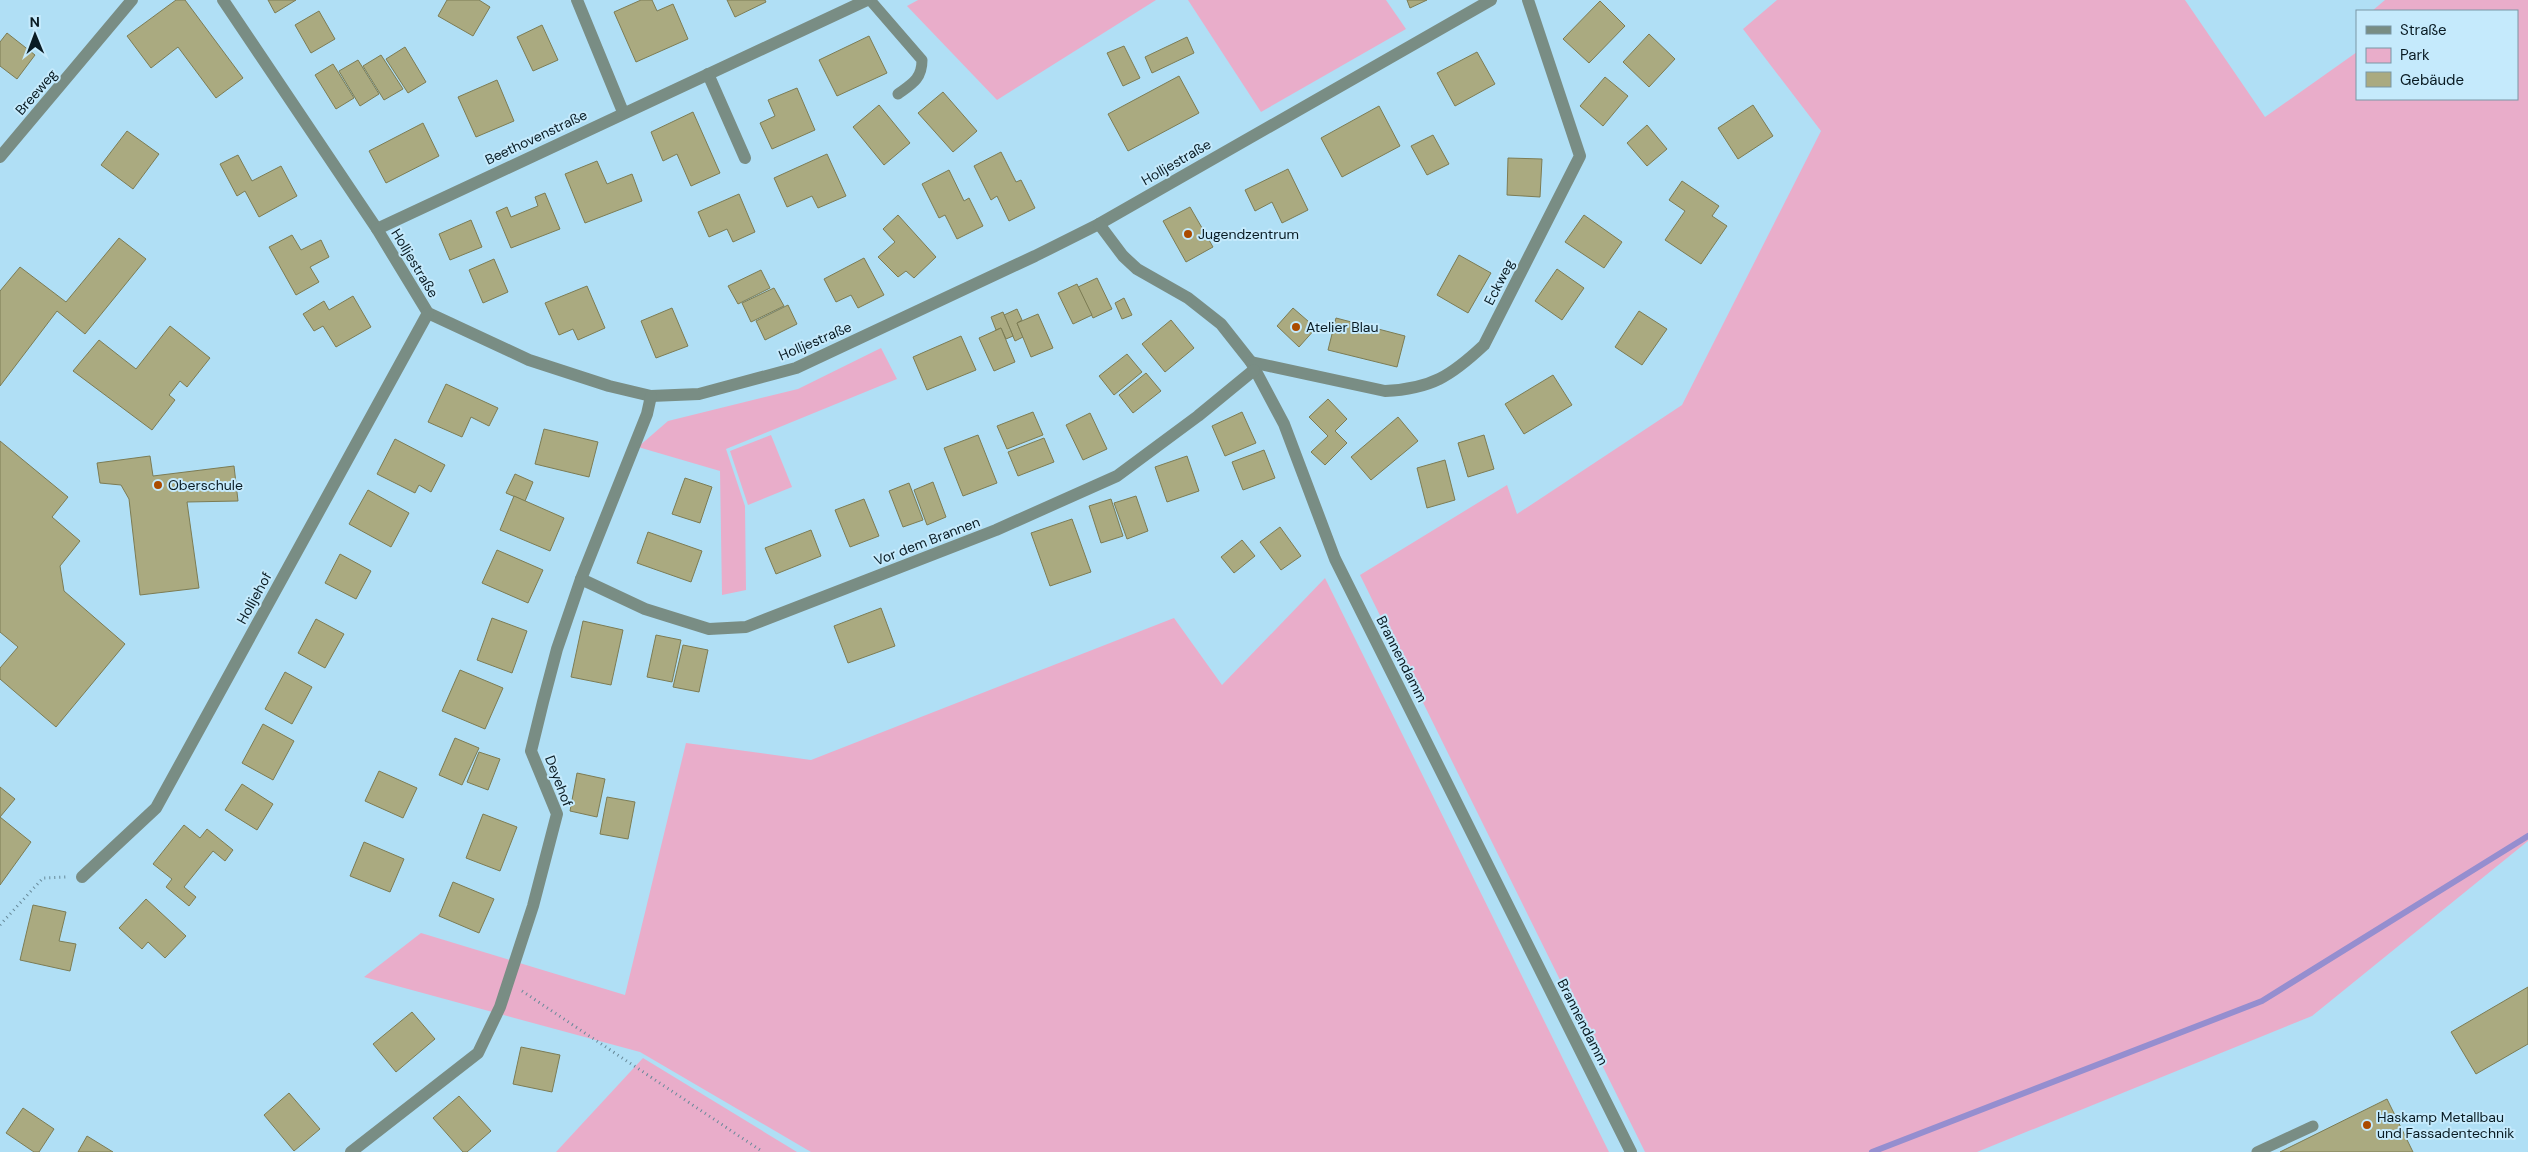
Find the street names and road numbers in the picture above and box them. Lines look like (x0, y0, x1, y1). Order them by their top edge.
street label: Breeweg (11, 65, 61, 119)
street label: Beethovenstraße (482, 105, 590, 169)
street label: Holljestraße (1138, 135, 1214, 189)
street label: Holljestraße (387, 225, 443, 301)
street label: Eckweg (1480, 256, 1518, 308)
street label: Holljestraße (776, 318, 854, 364)
street label: Vor dem Brannen (872, 513, 982, 569)
street label: Holljehof (232, 569, 276, 627)
street label: Brannendamm (1372, 613, 1432, 705)
street label: Deyehof (541, 753, 577, 809)
street label: Brannendamm (1553, 976, 1613, 1068)

